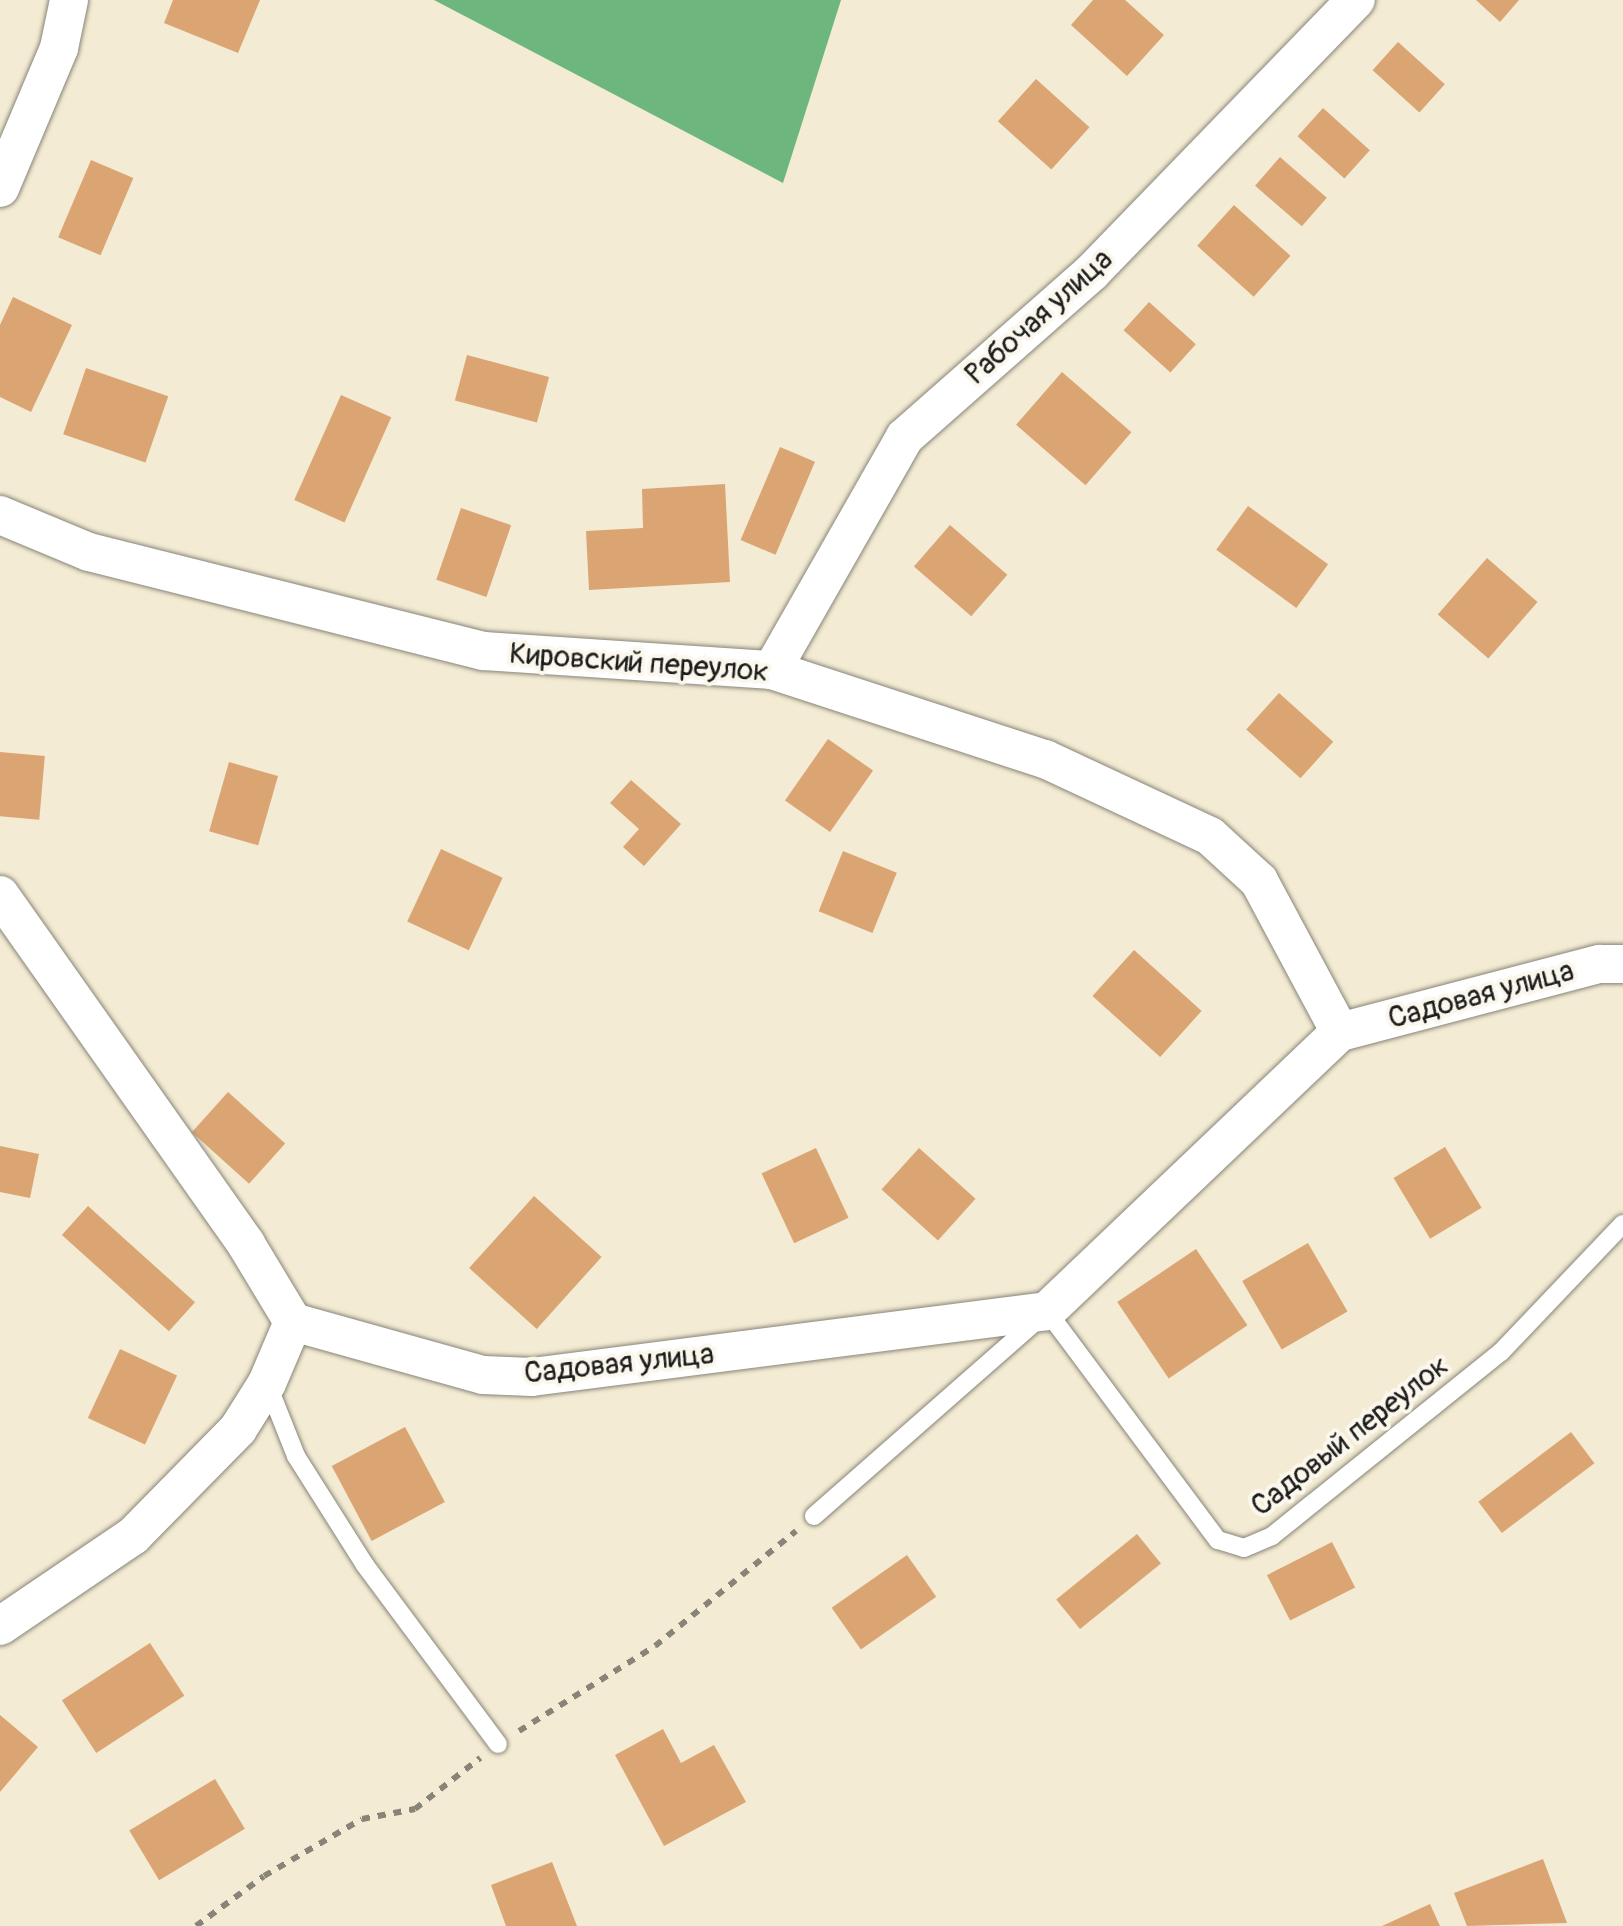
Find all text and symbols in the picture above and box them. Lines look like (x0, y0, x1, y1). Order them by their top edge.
street label: Рабочая улица (958, 241, 1120, 393)
street label: Кировский переулок (508, 636, 770, 690)
street label: Садовая улица (1384, 953, 1578, 1037)
street label: Садовая улица (522, 1336, 716, 1392)
street label: Садовый переулок (1244, 1348, 1456, 1524)

